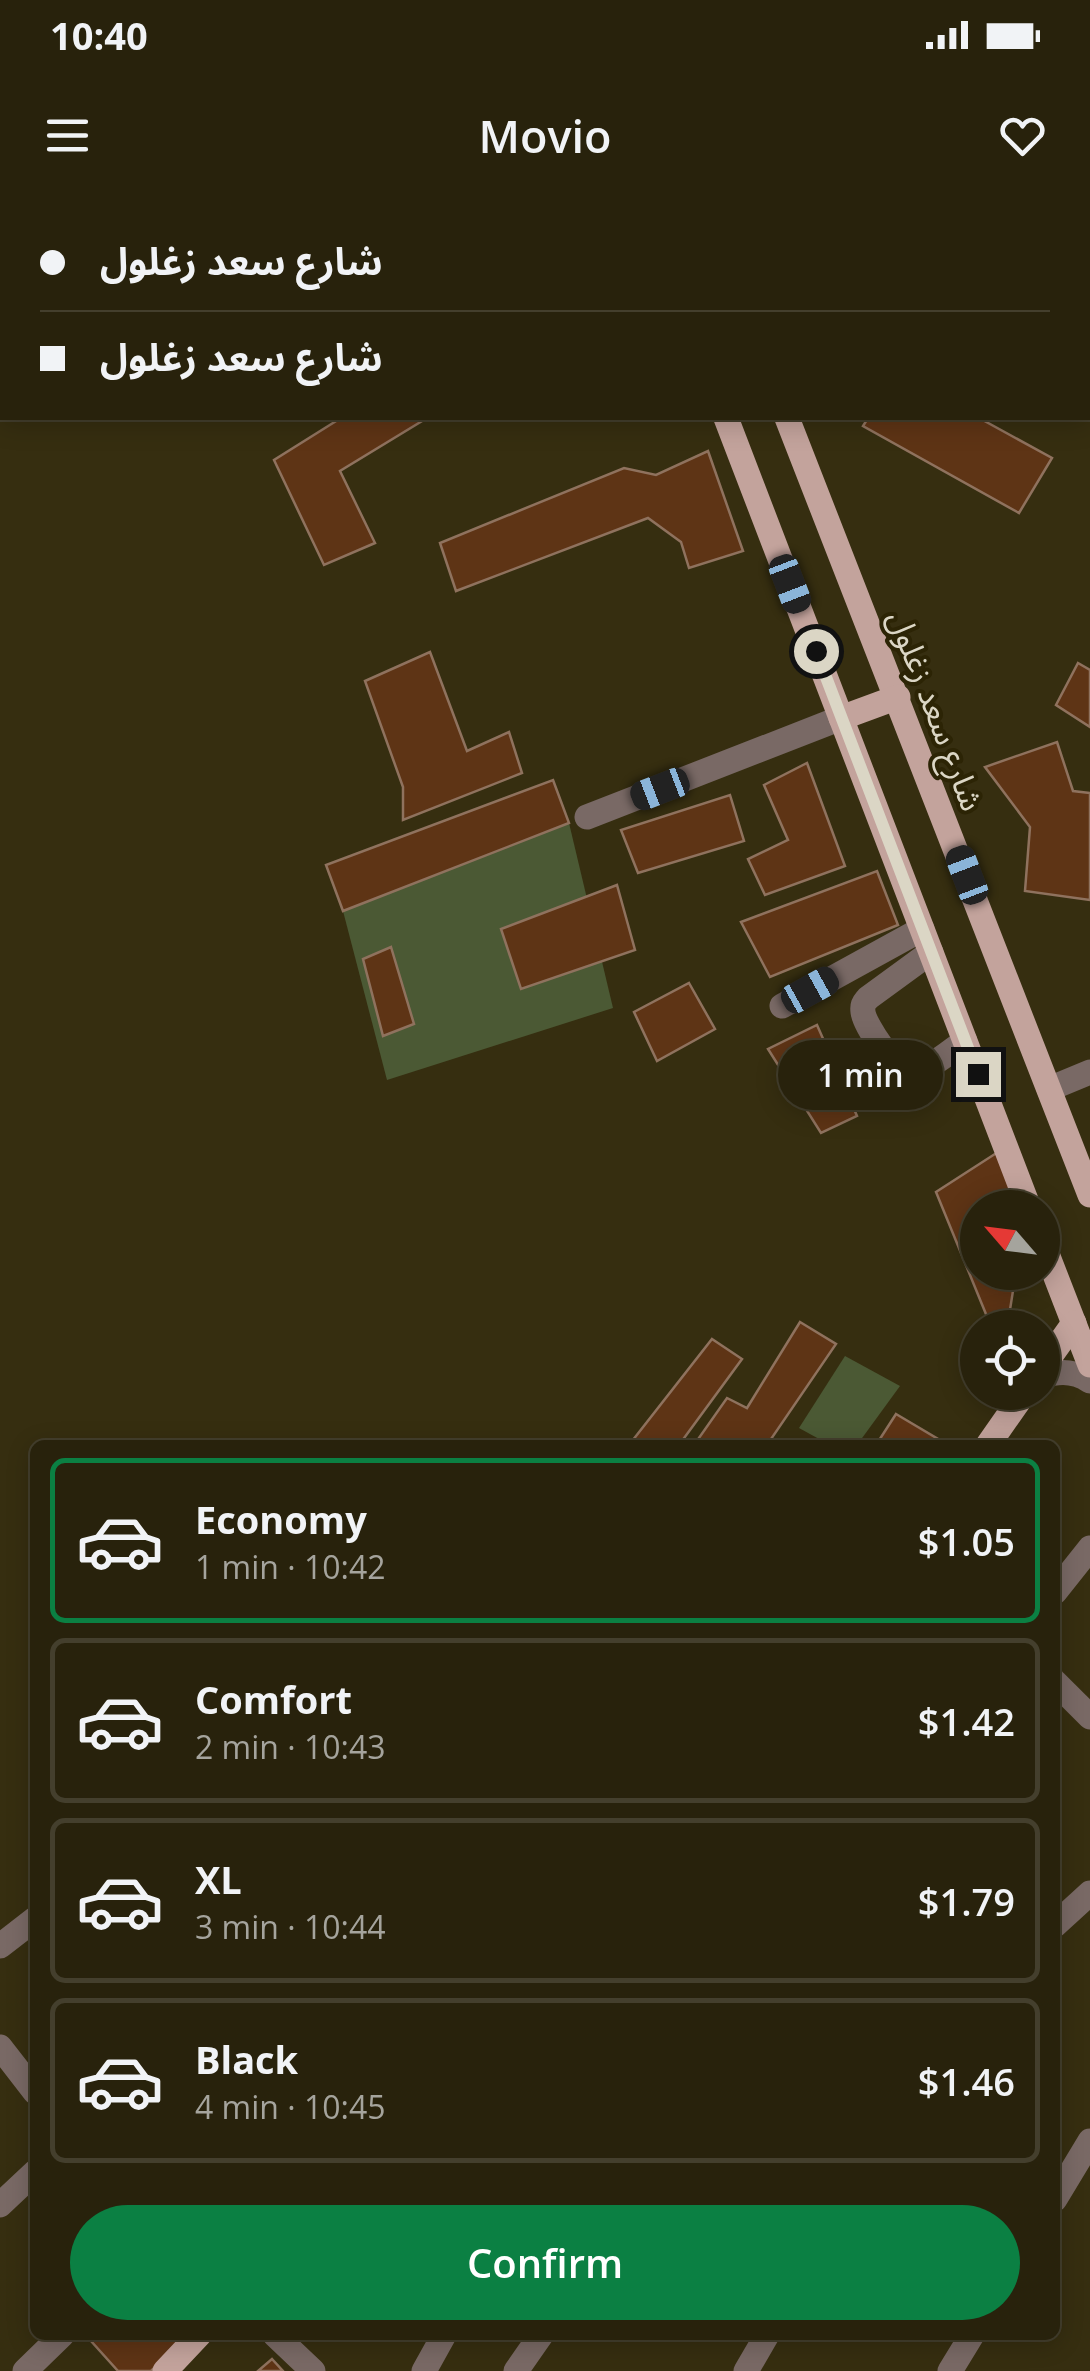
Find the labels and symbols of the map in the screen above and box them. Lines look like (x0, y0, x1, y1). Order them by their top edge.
car (765, 551, 815, 617)
street label: شارع سعد زغلول (875, 603, 995, 818)
route start (794, 629, 839, 674)
car (627, 764, 693, 814)
car (942, 842, 992, 908)
car (776, 962, 844, 1018)
callout: 1 min (778, 1039, 943, 1109)
route end (956, 1052, 1001, 1097)
north arrow (960, 1190, 1060, 1290)

